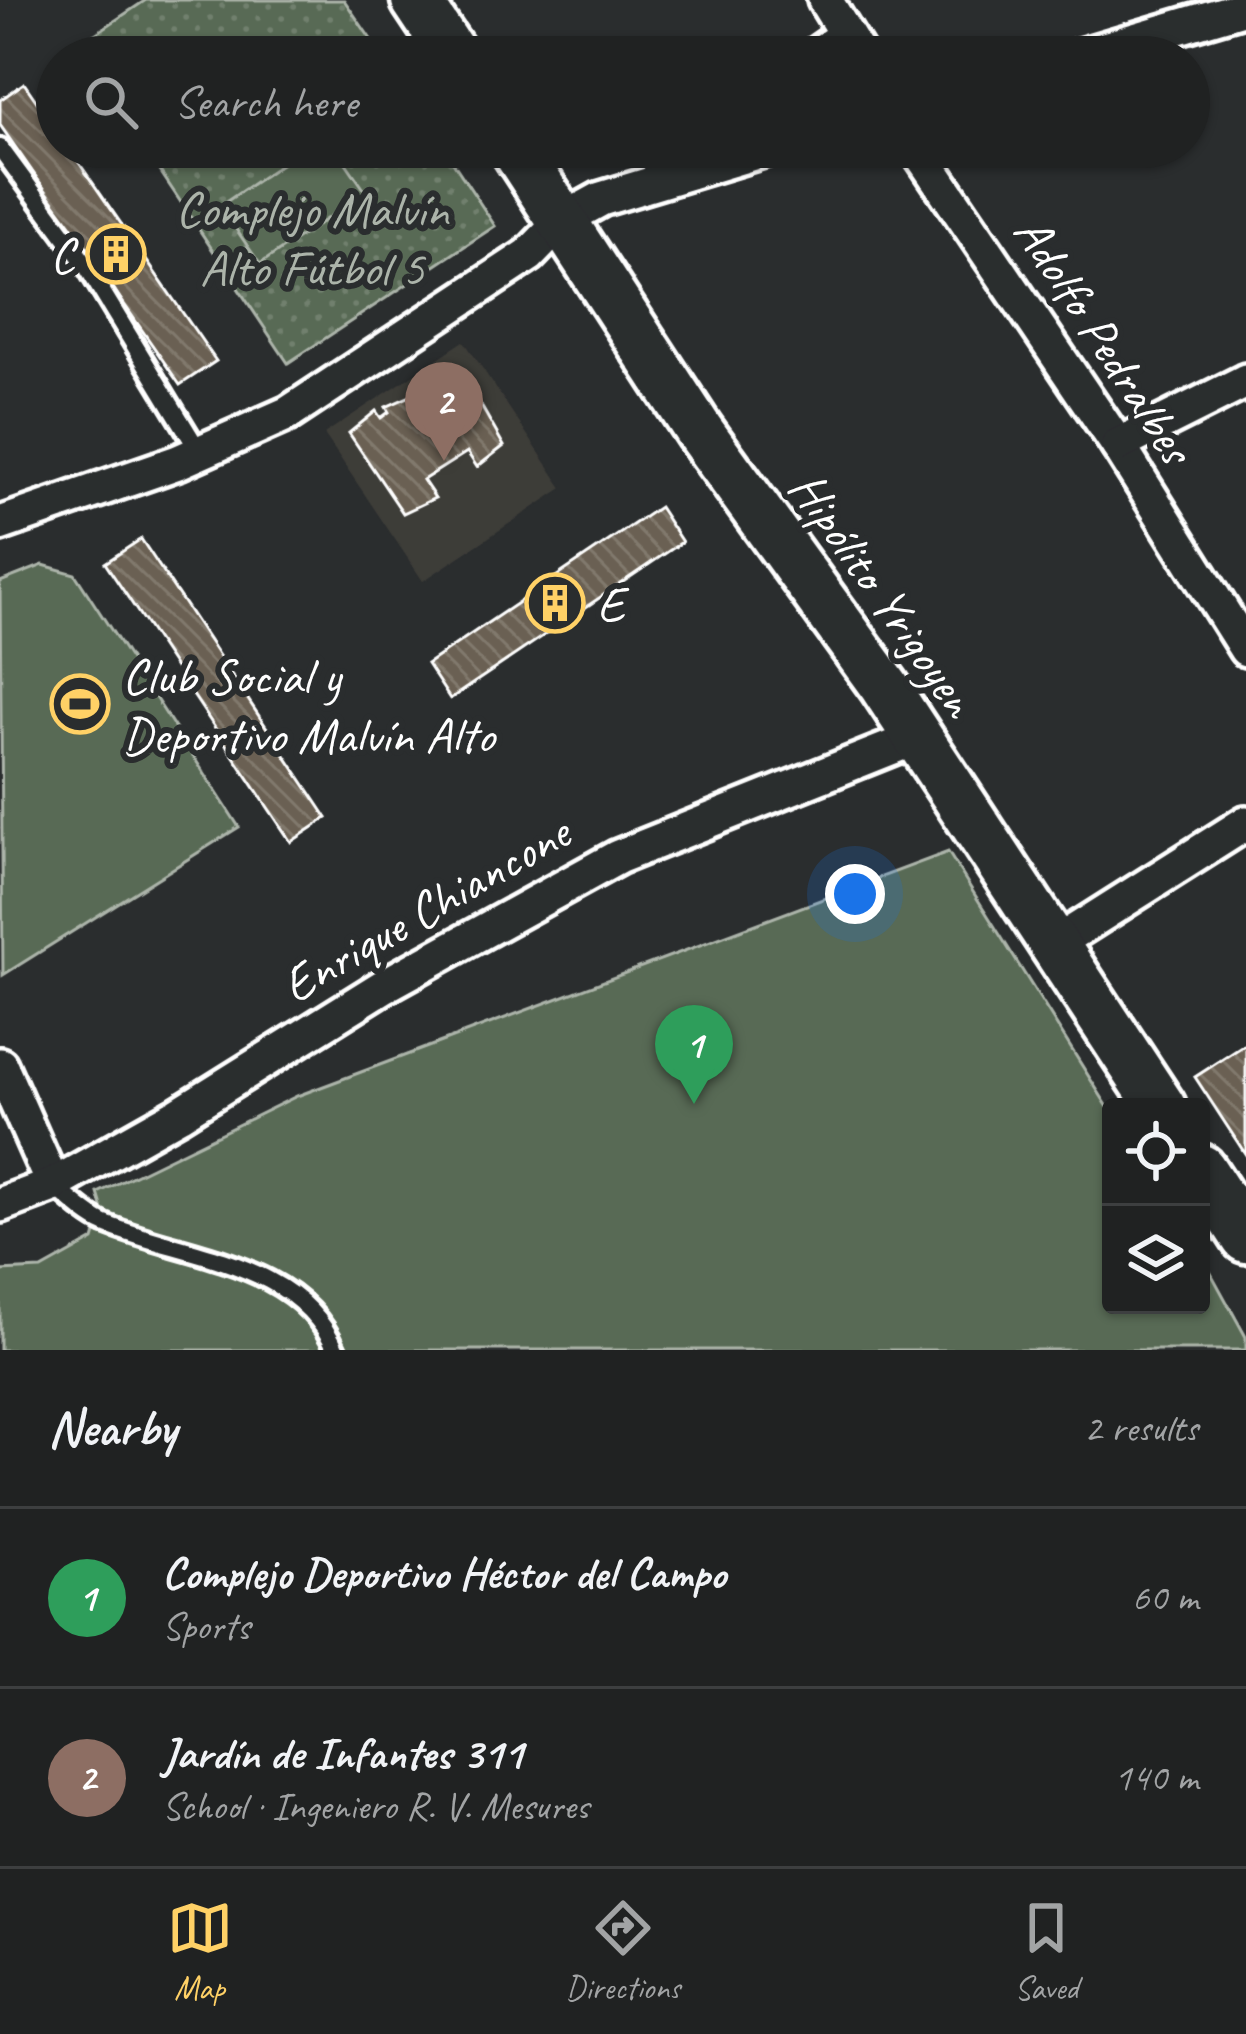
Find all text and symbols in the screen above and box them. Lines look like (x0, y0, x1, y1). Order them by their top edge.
search box (36, 36, 1210, 168)
icon: search (78, 69, 144, 135)
text: Search here (174, 74, 357, 131)
park label: Complejo Malvín Alto Fútbol 5 (176, 177, 450, 300)
street label: Adolfo Pedralbes (1000, 203, 1210, 479)
place label: C (50, 223, 79, 287)
building icon: C (85, 223, 147, 285)
pin: 2 (405, 362, 483, 461)
street label: Hipólito Yrigoyen (775, 458, 993, 731)
building icon: E (524, 572, 586, 634)
place label: E (597, 572, 630, 636)
place label: Club Social y Deportivo Malvín Alto (122, 644, 497, 767)
sports icon: Club Social y Deportivo Malvín Alto (49, 673, 111, 735)
street label: Enrique Chiancone (270, 799, 584, 1017)
your location (825, 864, 885, 924)
pin: 1 (655, 1005, 733, 1104)
map controls (1102, 1098, 1210, 1314)
button: locate (1102, 1098, 1210, 1206)
button: layers (1102, 1206, 1210, 1314)
text: Nearby (48, 1396, 176, 1460)
text: 2 results (1084, 1404, 1198, 1453)
text: Complejo Deportivo Héctor del Campo (162, 1545, 726, 1602)
text: 1 (78, 1573, 96, 1622)
text: 60 m (1132, 1573, 1198, 1622)
text: Sports (162, 1602, 250, 1651)
text: Jardín de Infantes 311 (162, 1725, 523, 1782)
text: 2 (78, 1753, 96, 1802)
text: 140 m (1114, 1753, 1198, 1802)
text: School · Ingeniero R. V. Mesures (162, 1782, 589, 1831)
tab: Map (167, 1895, 233, 2009)
tab: Directions (566, 1895, 680, 2009)
tab: Saved (1013, 1895, 1079, 2009)

